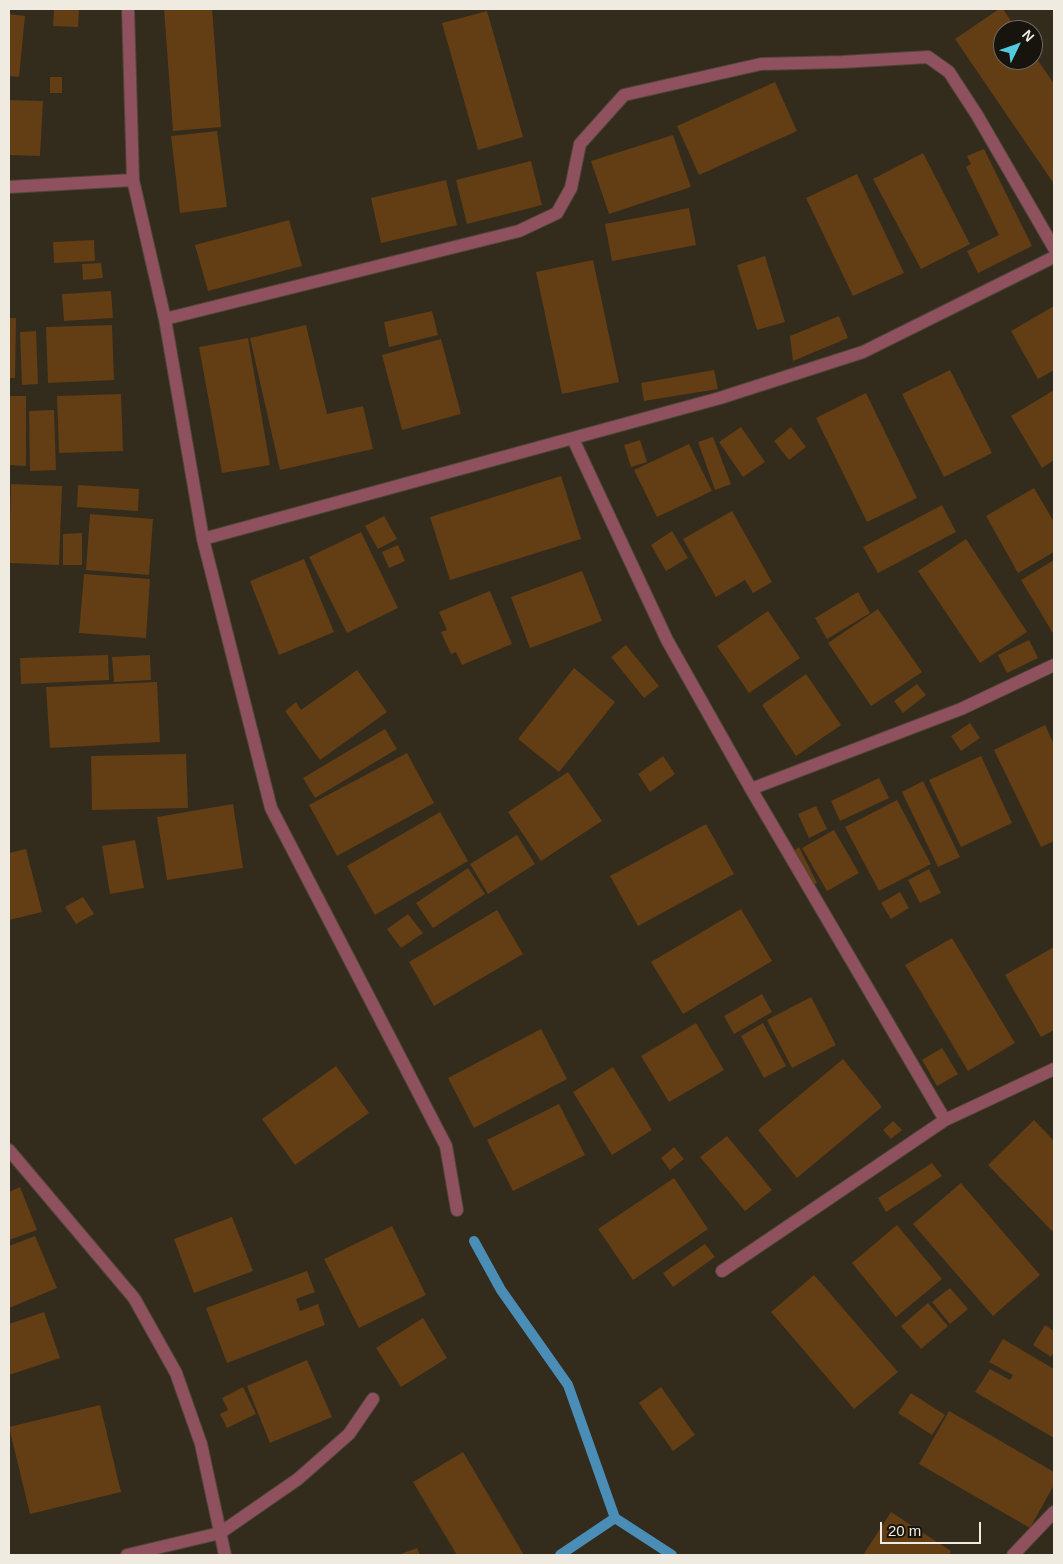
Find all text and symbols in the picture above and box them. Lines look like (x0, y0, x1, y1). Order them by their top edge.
north arrow (993, 20, 1043, 70)
text: N (1019, 27, 1038, 45)
scale bar (883, 1512, 984, 1544)
text: 20 m (888, 1522, 921, 1539)

